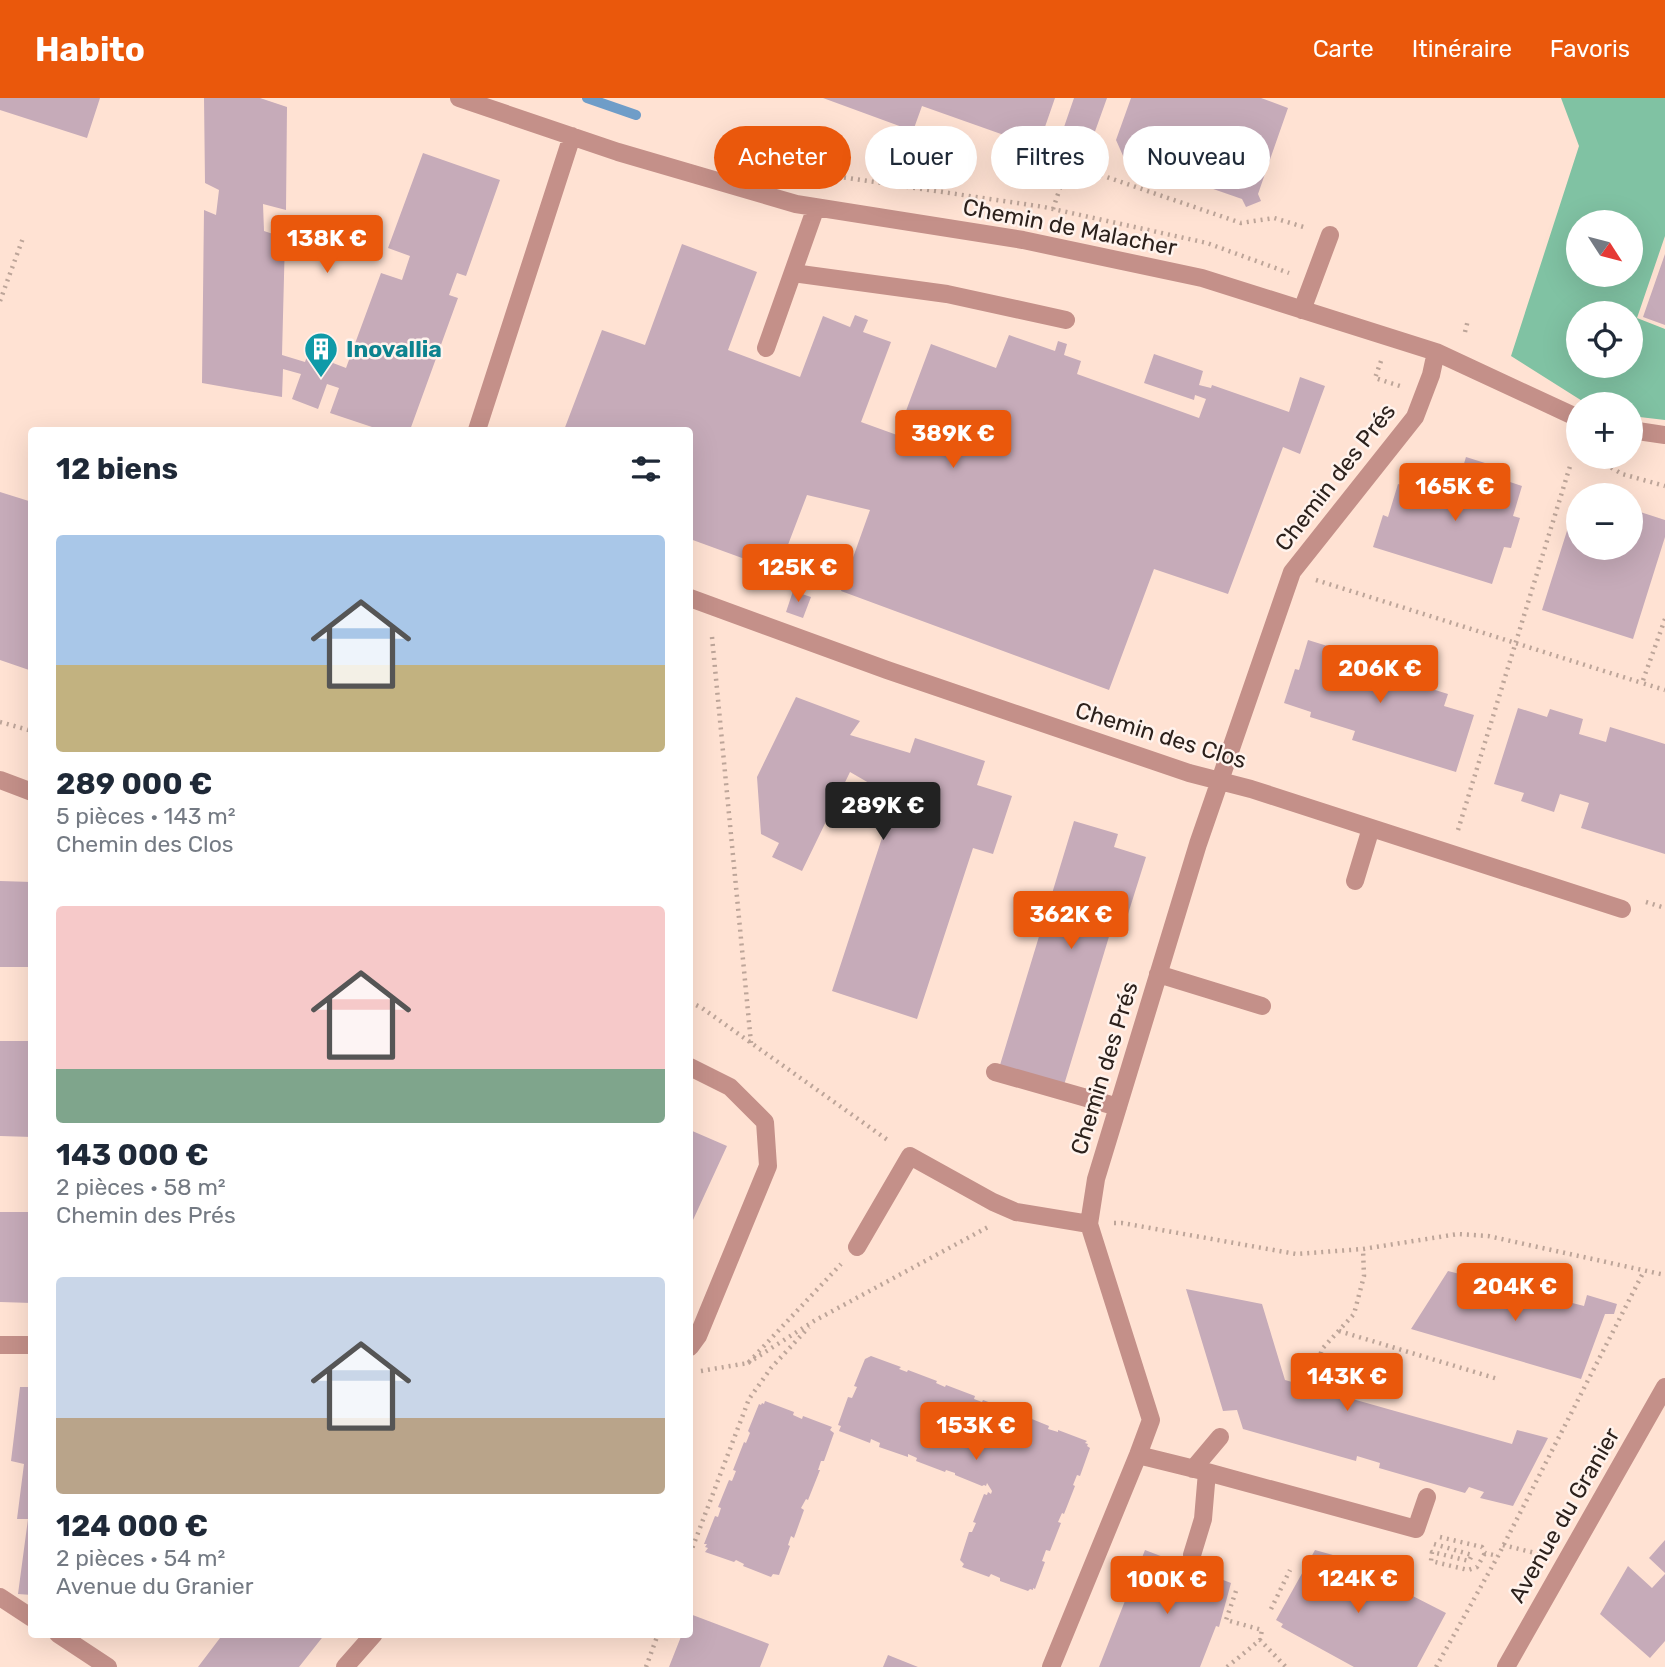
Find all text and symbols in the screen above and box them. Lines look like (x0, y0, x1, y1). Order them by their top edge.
text: Habito (35, 30, 145, 69)
text: Carte (1313, 35, 1374, 63)
text: Itinéraire (1412, 35, 1512, 63)
text: Favoris (1550, 35, 1630, 63)
chip: Acheter (714, 126, 851, 189)
chip: Louer (865, 126, 977, 189)
chip: Filtres (991, 126, 1109, 189)
chip: Nouveau (1123, 126, 1270, 189)
street label: Chemin de Malacher (961, 193, 1180, 262)
north arrow (1566, 210, 1643, 287)
map controls (1566, 210, 1643, 560)
pin: 138K € (270, 216, 384, 275)
text: 138K € (287, 224, 367, 252)
button: locate (1566, 301, 1643, 378)
building icon: Inovallia (302, 330, 340, 379)
place label: Inovallia (346, 335, 442, 363)
button: + (1566, 392, 1643, 469)
street label: Chemin des Prés (1269, 398, 1401, 556)
pin: 389K € (896, 410, 1010, 470)
text: 389K € (911, 419, 995, 447)
icon: filters (627, 450, 665, 488)
text: 12 biens (56, 451, 178, 487)
pin: 165K € (1398, 464, 1512, 523)
text: 165K € (1415, 472, 1495, 500)
button: − (1566, 483, 1643, 560)
pin: 125K € (741, 545, 855, 604)
text: 125K € (758, 553, 838, 581)
icon: home (298, 581, 424, 707)
pin: 206K € (1323, 646, 1437, 705)
text: 206K € (1338, 654, 1422, 682)
street label: Chemin des Clos (1072, 696, 1250, 774)
text: 289 000 € (56, 766, 213, 802)
pin: 289K € (826, 782, 940, 842)
text: 289K € (841, 791, 925, 819)
text: 5 pièces · 143 m² (56, 802, 236, 830)
text: Chemin des Clos (56, 830, 234, 858)
pin: 362K € (1014, 892, 1128, 951)
text: 362K € (1029, 900, 1113, 928)
icon: home (298, 952, 424, 1078)
street label: Chemin des Prés (1064, 978, 1144, 1158)
text: 143 000 € (56, 1137, 209, 1173)
text: 2 pièces · 58 m² (56, 1173, 226, 1201)
text: Chemin des Prés (56, 1201, 236, 1229)
pin: 204K € (1458, 1264, 1572, 1323)
text: 204K € (1473, 1272, 1557, 1300)
icon: home (298, 1323, 424, 1449)
pin: 143K € (1290, 1354, 1404, 1413)
text: 143K € (1307, 1362, 1387, 1390)
pin: 153K € (919, 1402, 1033, 1462)
text: 153K € (936, 1411, 1016, 1439)
street label: Avenue du Granier (1503, 1422, 1626, 1607)
text: 124 000 € (56, 1508, 208, 1544)
text: 2 pièces · 54 m² (56, 1544, 225, 1572)
pin: 100K € (1110, 1556, 1224, 1616)
pin: 124K € (1301, 1556, 1415, 1615)
text: 124K € (1318, 1564, 1398, 1592)
text: 100K € (1127, 1565, 1207, 1593)
text: Avenue du Granier (56, 1572, 253, 1600)

